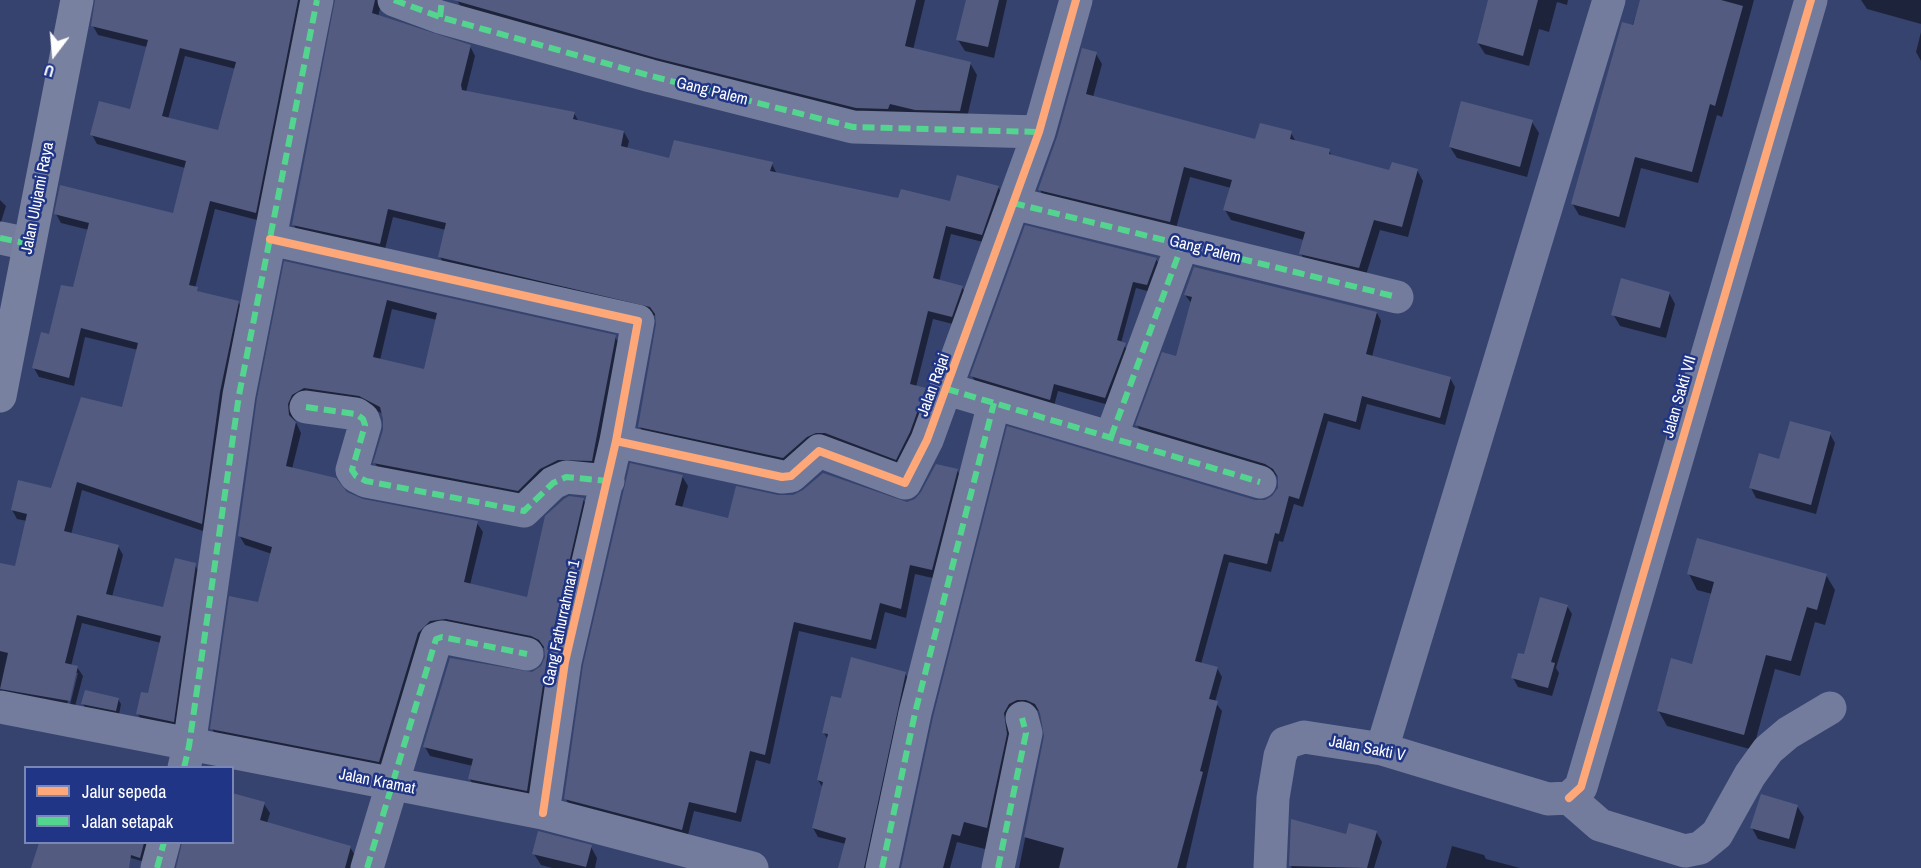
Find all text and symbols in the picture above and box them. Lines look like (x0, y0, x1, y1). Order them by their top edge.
north arrow (24, 24, 84, 84)
text: U (41, 59, 57, 83)
street label: Gang Palem (674, 74, 750, 110)
street label: Jalan Ulujami Raya (18, 140, 58, 256)
street label: Gang Palem (1167, 232, 1243, 268)
street label: Jalan Rajai (914, 351, 954, 419)
street label: Jalan Sakti VII (1659, 354, 1701, 440)
street label: Gang Fathurrahman 1 (539, 558, 585, 688)
street label: Jalan Sakti V (1327, 732, 1407, 766)
street label: Jalan Kramat (337, 765, 417, 799)
legend (24, 766, 234, 844)
text: Jalur sepeda (82, 779, 167, 804)
text: Jalan setapak (82, 809, 173, 834)

